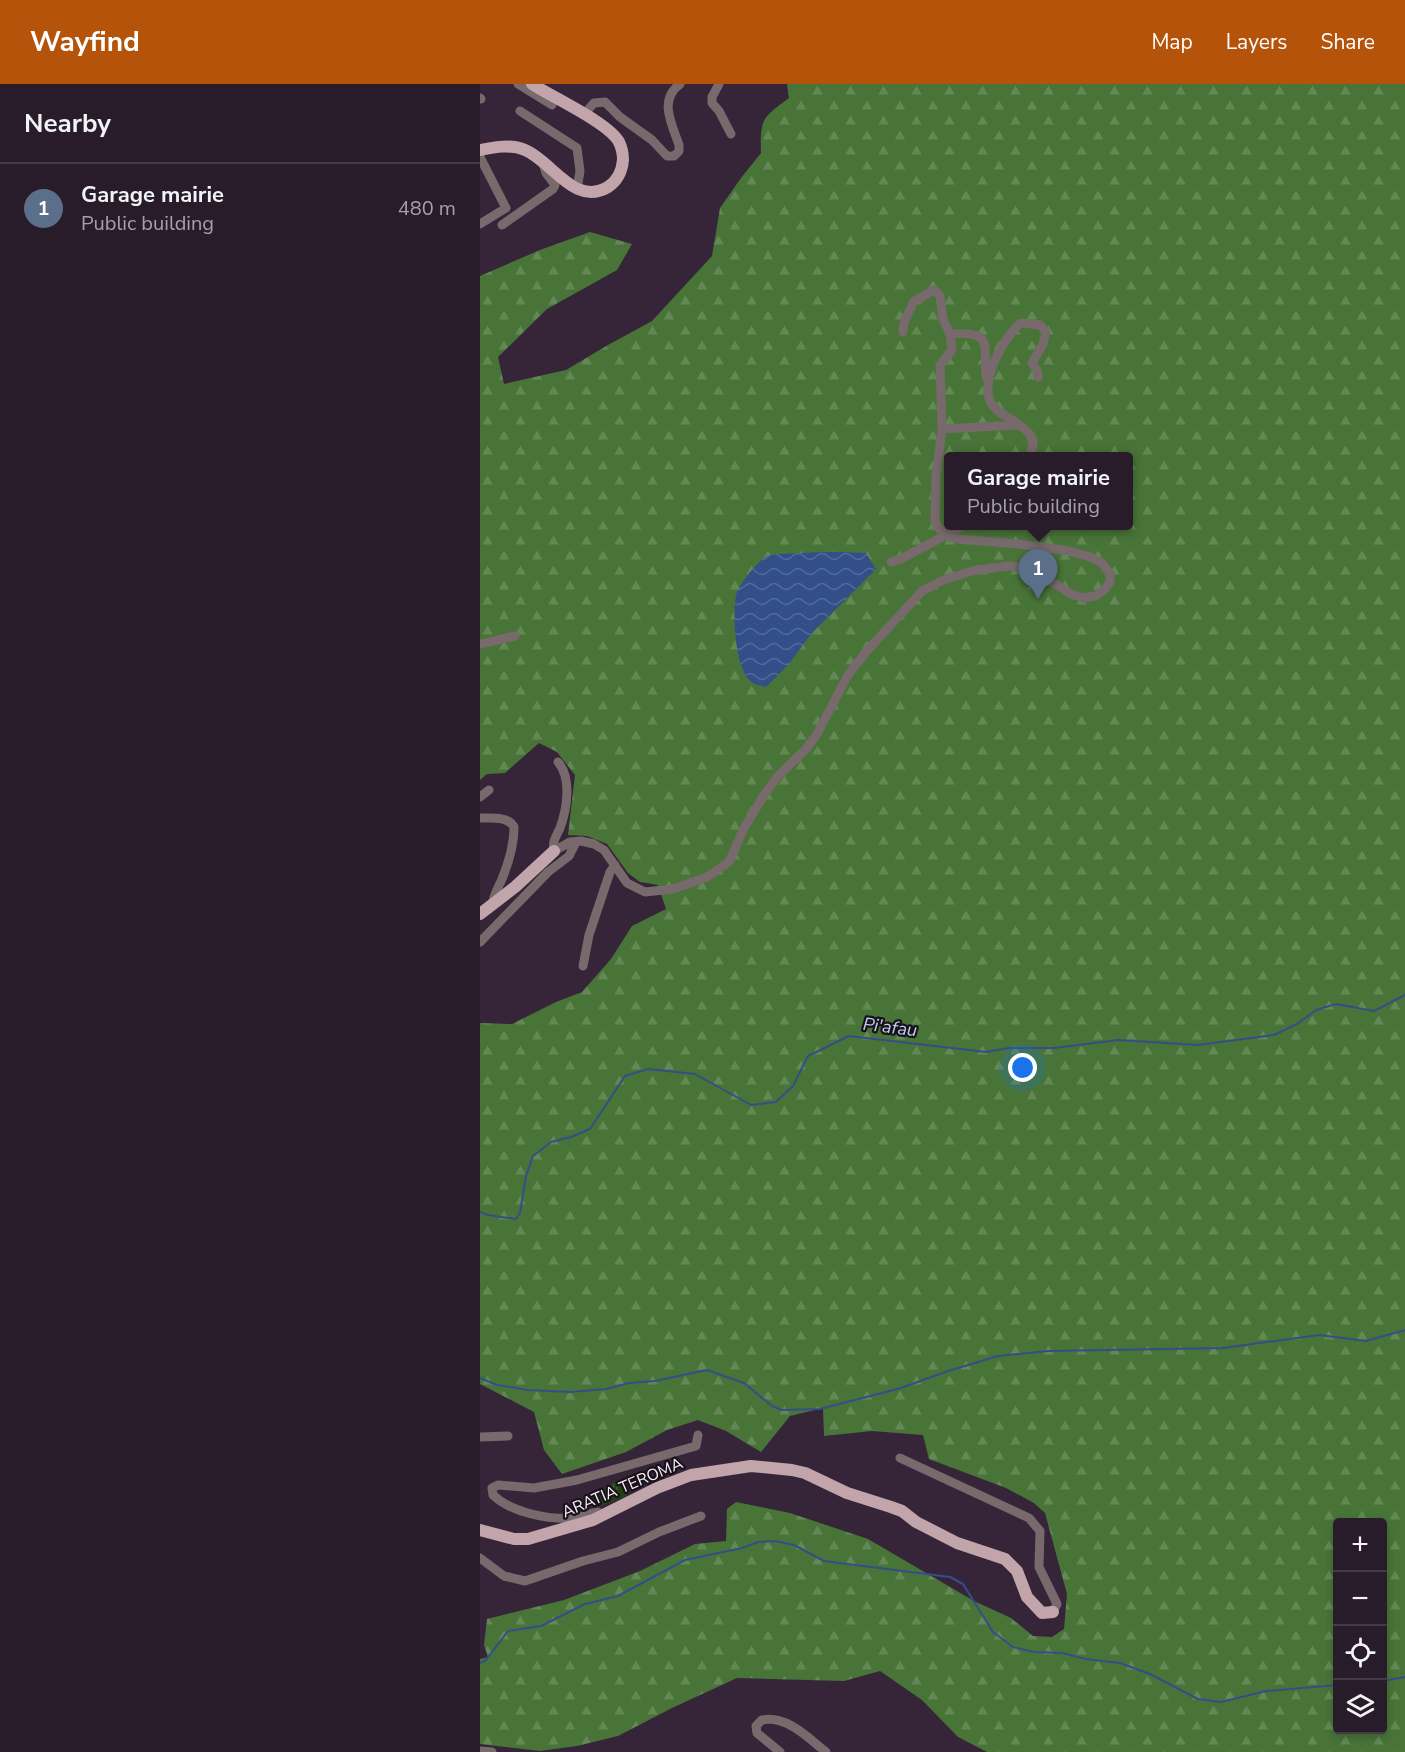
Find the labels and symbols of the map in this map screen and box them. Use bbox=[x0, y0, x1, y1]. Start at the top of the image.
pin: 1 bbox=[1018, 550, 1058, 599]
water label: Pi'afau bbox=[861, 1012, 919, 1042]
your location bbox=[1008, 1053, 1037, 1082]
street label: ARATIA TEROMA bbox=[559, 1452, 687, 1523]

